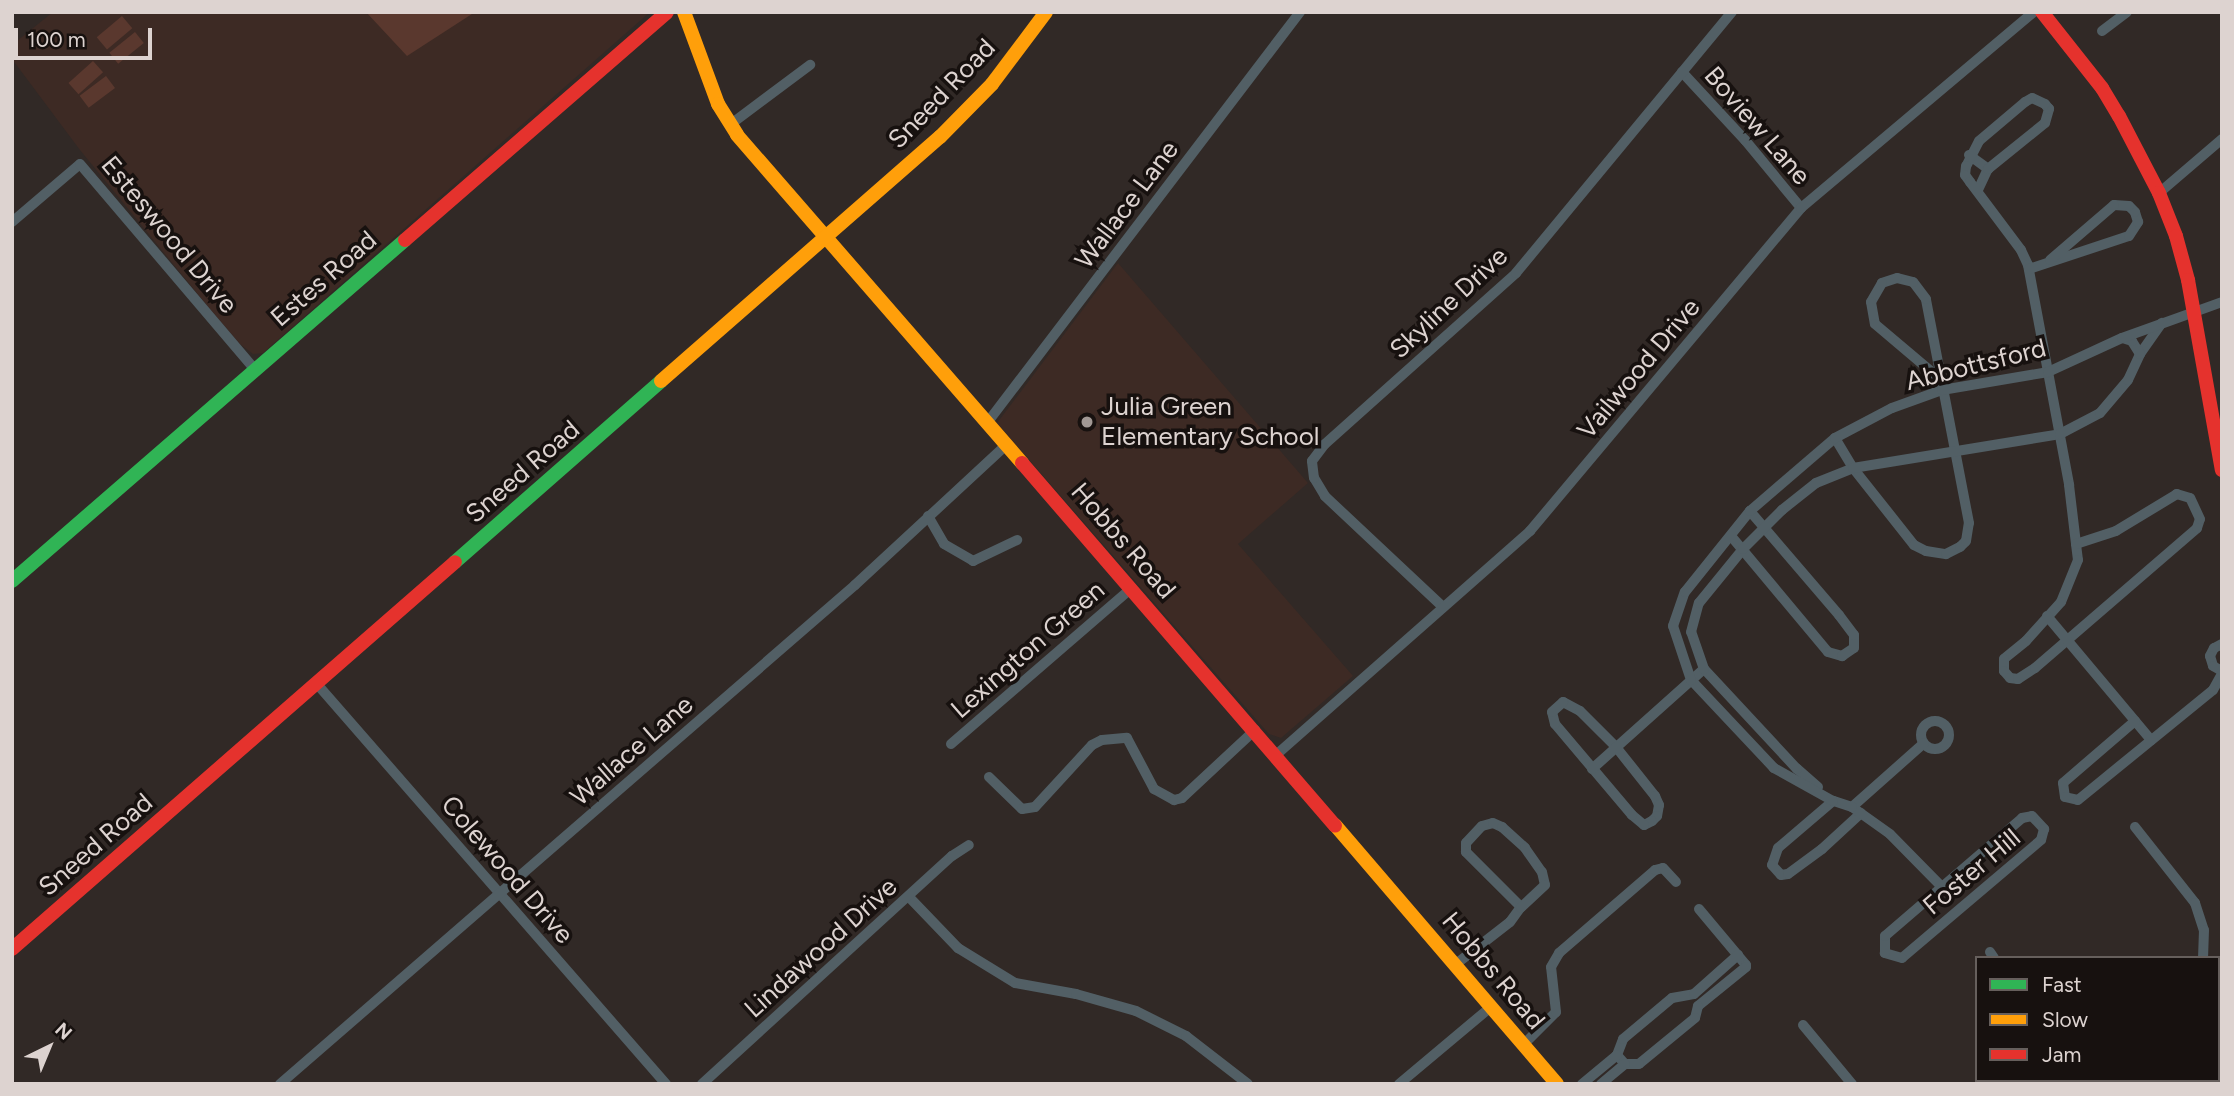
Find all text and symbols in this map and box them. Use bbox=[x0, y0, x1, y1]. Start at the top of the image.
scale bar bbox=[18, 14, 156, 58]
text: 100 m bbox=[27, 27, 86, 52]
street label: Sneed Road bbox=[882, 33, 1002, 155]
street label: Boview Lane bbox=[1697, 61, 1817, 191]
street label: Wallace Lane bbox=[1069, 135, 1185, 275]
street label: Esteswood Drive bbox=[94, 150, 244, 320]
street label: Estes Road bbox=[265, 225, 383, 333]
street label: Skyline Drive bbox=[1384, 241, 1514, 365]
street label: Vailwood Drive bbox=[1571, 292, 1707, 446]
street label: Abbottsford bbox=[1903, 333, 2049, 397]
place label: Julia Green Elementary School bbox=[1101, 391, 1319, 452]
street label: Sneed Road bbox=[460, 414, 586, 530]
marker: Julia Green Elementary School bbox=[1079, 414, 1095, 430]
street label: Hobbs Road bbox=[1064, 477, 1182, 605]
street label: Lexington Green bbox=[945, 575, 1111, 725]
street label: Wallace Lane bbox=[564, 689, 700, 813]
street label: Sneed Road bbox=[33, 787, 159, 903]
street label: Colewood Drive bbox=[434, 790, 580, 950]
street label: Foster Hill bbox=[1917, 822, 2027, 922]
street label: Lindawood Drive bbox=[738, 871, 904, 1025]
street label: Hobbs Road bbox=[1435, 906, 1551, 1036]
legend bbox=[1975, 956, 2220, 1082]
text: Fast bbox=[2042, 972, 2082, 997]
text: Slow bbox=[2042, 1007, 2088, 1032]
north arrow bbox=[14, 1012, 84, 1082]
text: N bbox=[50, 1018, 77, 1045]
text: Jam bbox=[2042, 1042, 2081, 1067]

